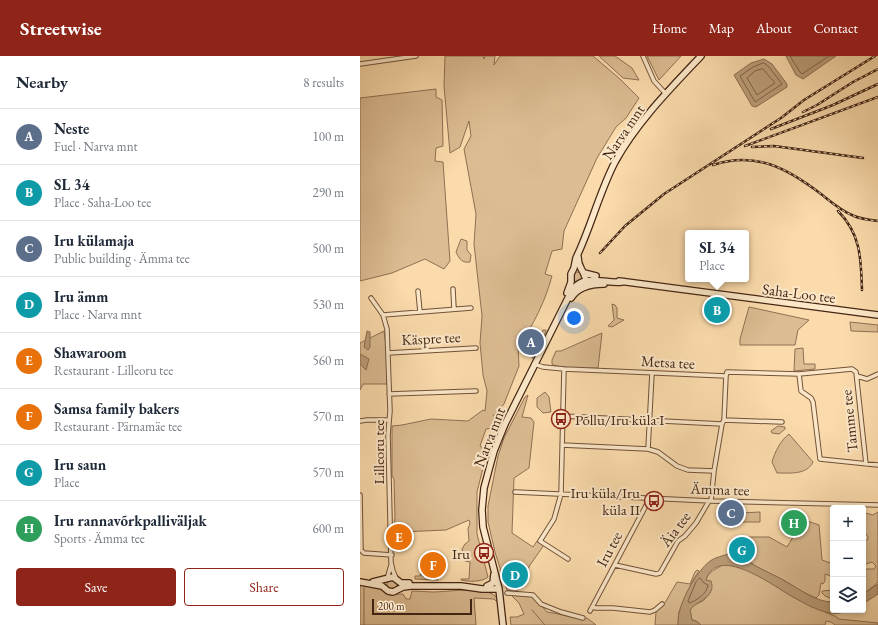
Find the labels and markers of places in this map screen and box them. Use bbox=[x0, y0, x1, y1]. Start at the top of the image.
pin: B bbox=[704, 295, 730, 325]
pin: A bbox=[518, 327, 544, 357]
bus stop icon: Põllu/Iru küla I bbox=[550, 408, 572, 430]
place label: Põllu/Iru küla I bbox=[575, 410, 664, 429]
place label: Iru küla/Iru küla II bbox=[570, 483, 640, 519]
bus stop icon: Iru küla/Iru küla II bbox=[643, 490, 665, 512]
pin: C bbox=[718, 498, 744, 528]
pin: H bbox=[781, 508, 807, 538]
pin: E bbox=[386, 522, 412, 552]
pin: G bbox=[729, 535, 755, 565]
bus stop icon: Iru bbox=[473, 542, 495, 564]
place label: Iru bbox=[452, 544, 470, 563]
pin: F bbox=[420, 550, 446, 580]
pin: D bbox=[502, 560, 528, 590]

